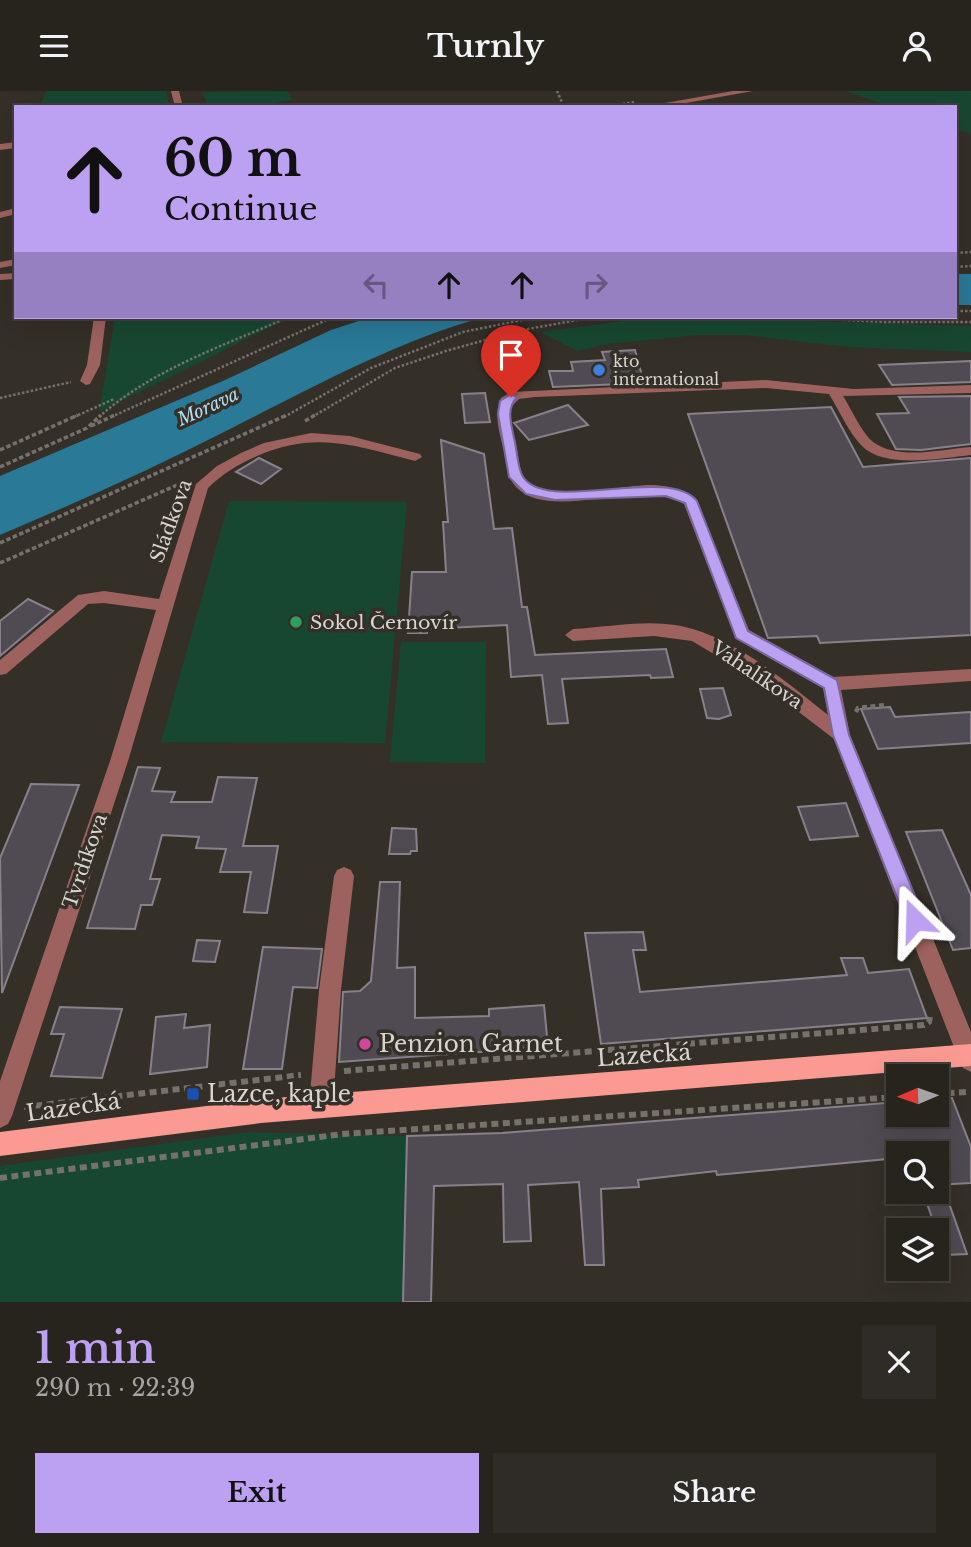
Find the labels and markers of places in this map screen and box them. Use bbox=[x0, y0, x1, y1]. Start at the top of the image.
pin bbox=[481, 325, 541, 397]
place label: kto international bbox=[613, 351, 719, 389]
marker: kto international bbox=[591, 362, 607, 378]
place label: Sokol Černovír bbox=[310, 611, 457, 634]
marker: Sokol Černovír bbox=[288, 614, 304, 630]
place label: Penzion Garnet bbox=[379, 1030, 563, 1058]
marker: Penzion Garnet bbox=[357, 1036, 373, 1052]
place label: Lazce, kaple bbox=[207, 1080, 351, 1108]
marker: Lazce, kaple bbox=[185, 1086, 201, 1102]

